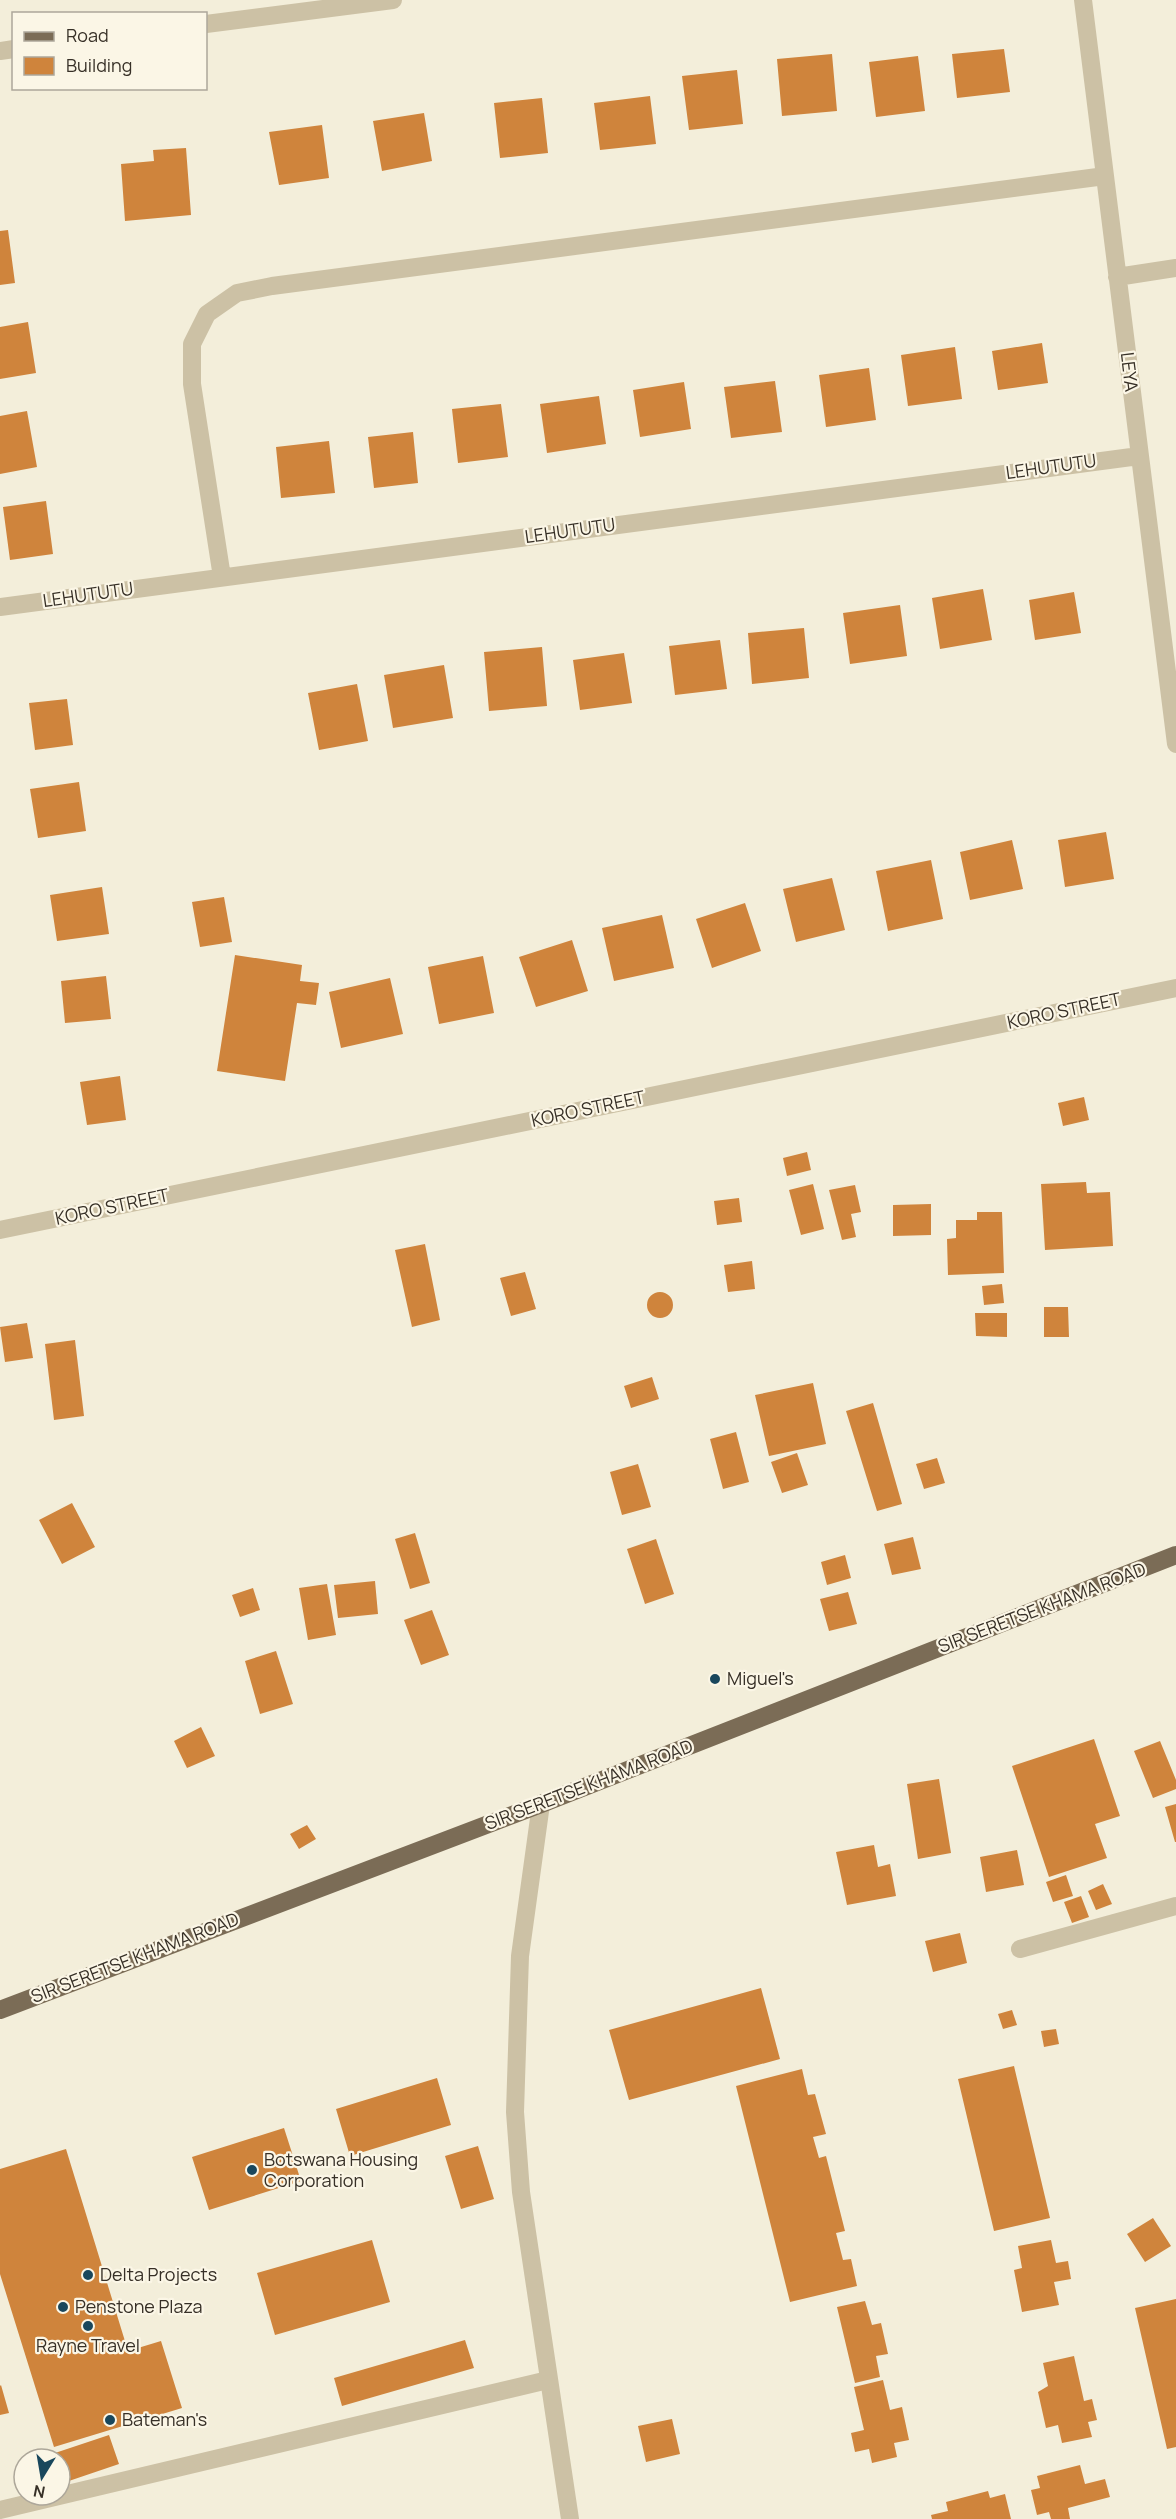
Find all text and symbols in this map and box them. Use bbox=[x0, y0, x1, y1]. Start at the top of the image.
legend bbox=[12, 12, 207, 90]
text: Road bbox=[66, 23, 109, 47]
text: Building bbox=[66, 53, 132, 77]
street label: LEYA bbox=[1116, 351, 1144, 394]
street label: LEHUTUTU bbox=[1004, 448, 1098, 484]
street label: LEHUTUTU bbox=[523, 512, 617, 548]
street label: LEHUTUTU bbox=[41, 576, 135, 612]
street label: KORO STREET bbox=[1005, 986, 1123, 1034]
street label: KORO STREET bbox=[529, 1084, 647, 1132]
street label: KORO STREET bbox=[53, 1182, 171, 1230]
street label: SIR SERETSE KHAMA ROAD bbox=[934, 1556, 1149, 1658]
place label: Miguel's bbox=[727, 1666, 794, 1690]
marker: Miguel's bbox=[708, 1672, 722, 1686]
street label: SIR SERETSE KHAMA ROAD bbox=[481, 1733, 696, 1835]
street label: SIR SERETSE KHAMA ROAD bbox=[27, 1906, 242, 2008]
place label: Botswana Housing Corporation bbox=[264, 2147, 418, 2192]
marker: Botswana Housing Corporation bbox=[245, 2163, 259, 2177]
place label: Delta Projects bbox=[100, 2262, 217, 2286]
marker: Delta Projects bbox=[81, 2268, 95, 2282]
place label: Penstone Plaza bbox=[75, 2294, 203, 2318]
marker: Penstone Plaza bbox=[56, 2300, 70, 2314]
marker: Rayne Travel bbox=[81, 2319, 95, 2333]
place label: Rayne Travel bbox=[36, 2333, 140, 2357]
place label: Bateman's bbox=[122, 2407, 207, 2431]
marker: Bateman's bbox=[103, 2413, 117, 2427]
north arrow bbox=[12, 2447, 72, 2507]
text: N bbox=[31, 2480, 47, 2504]

